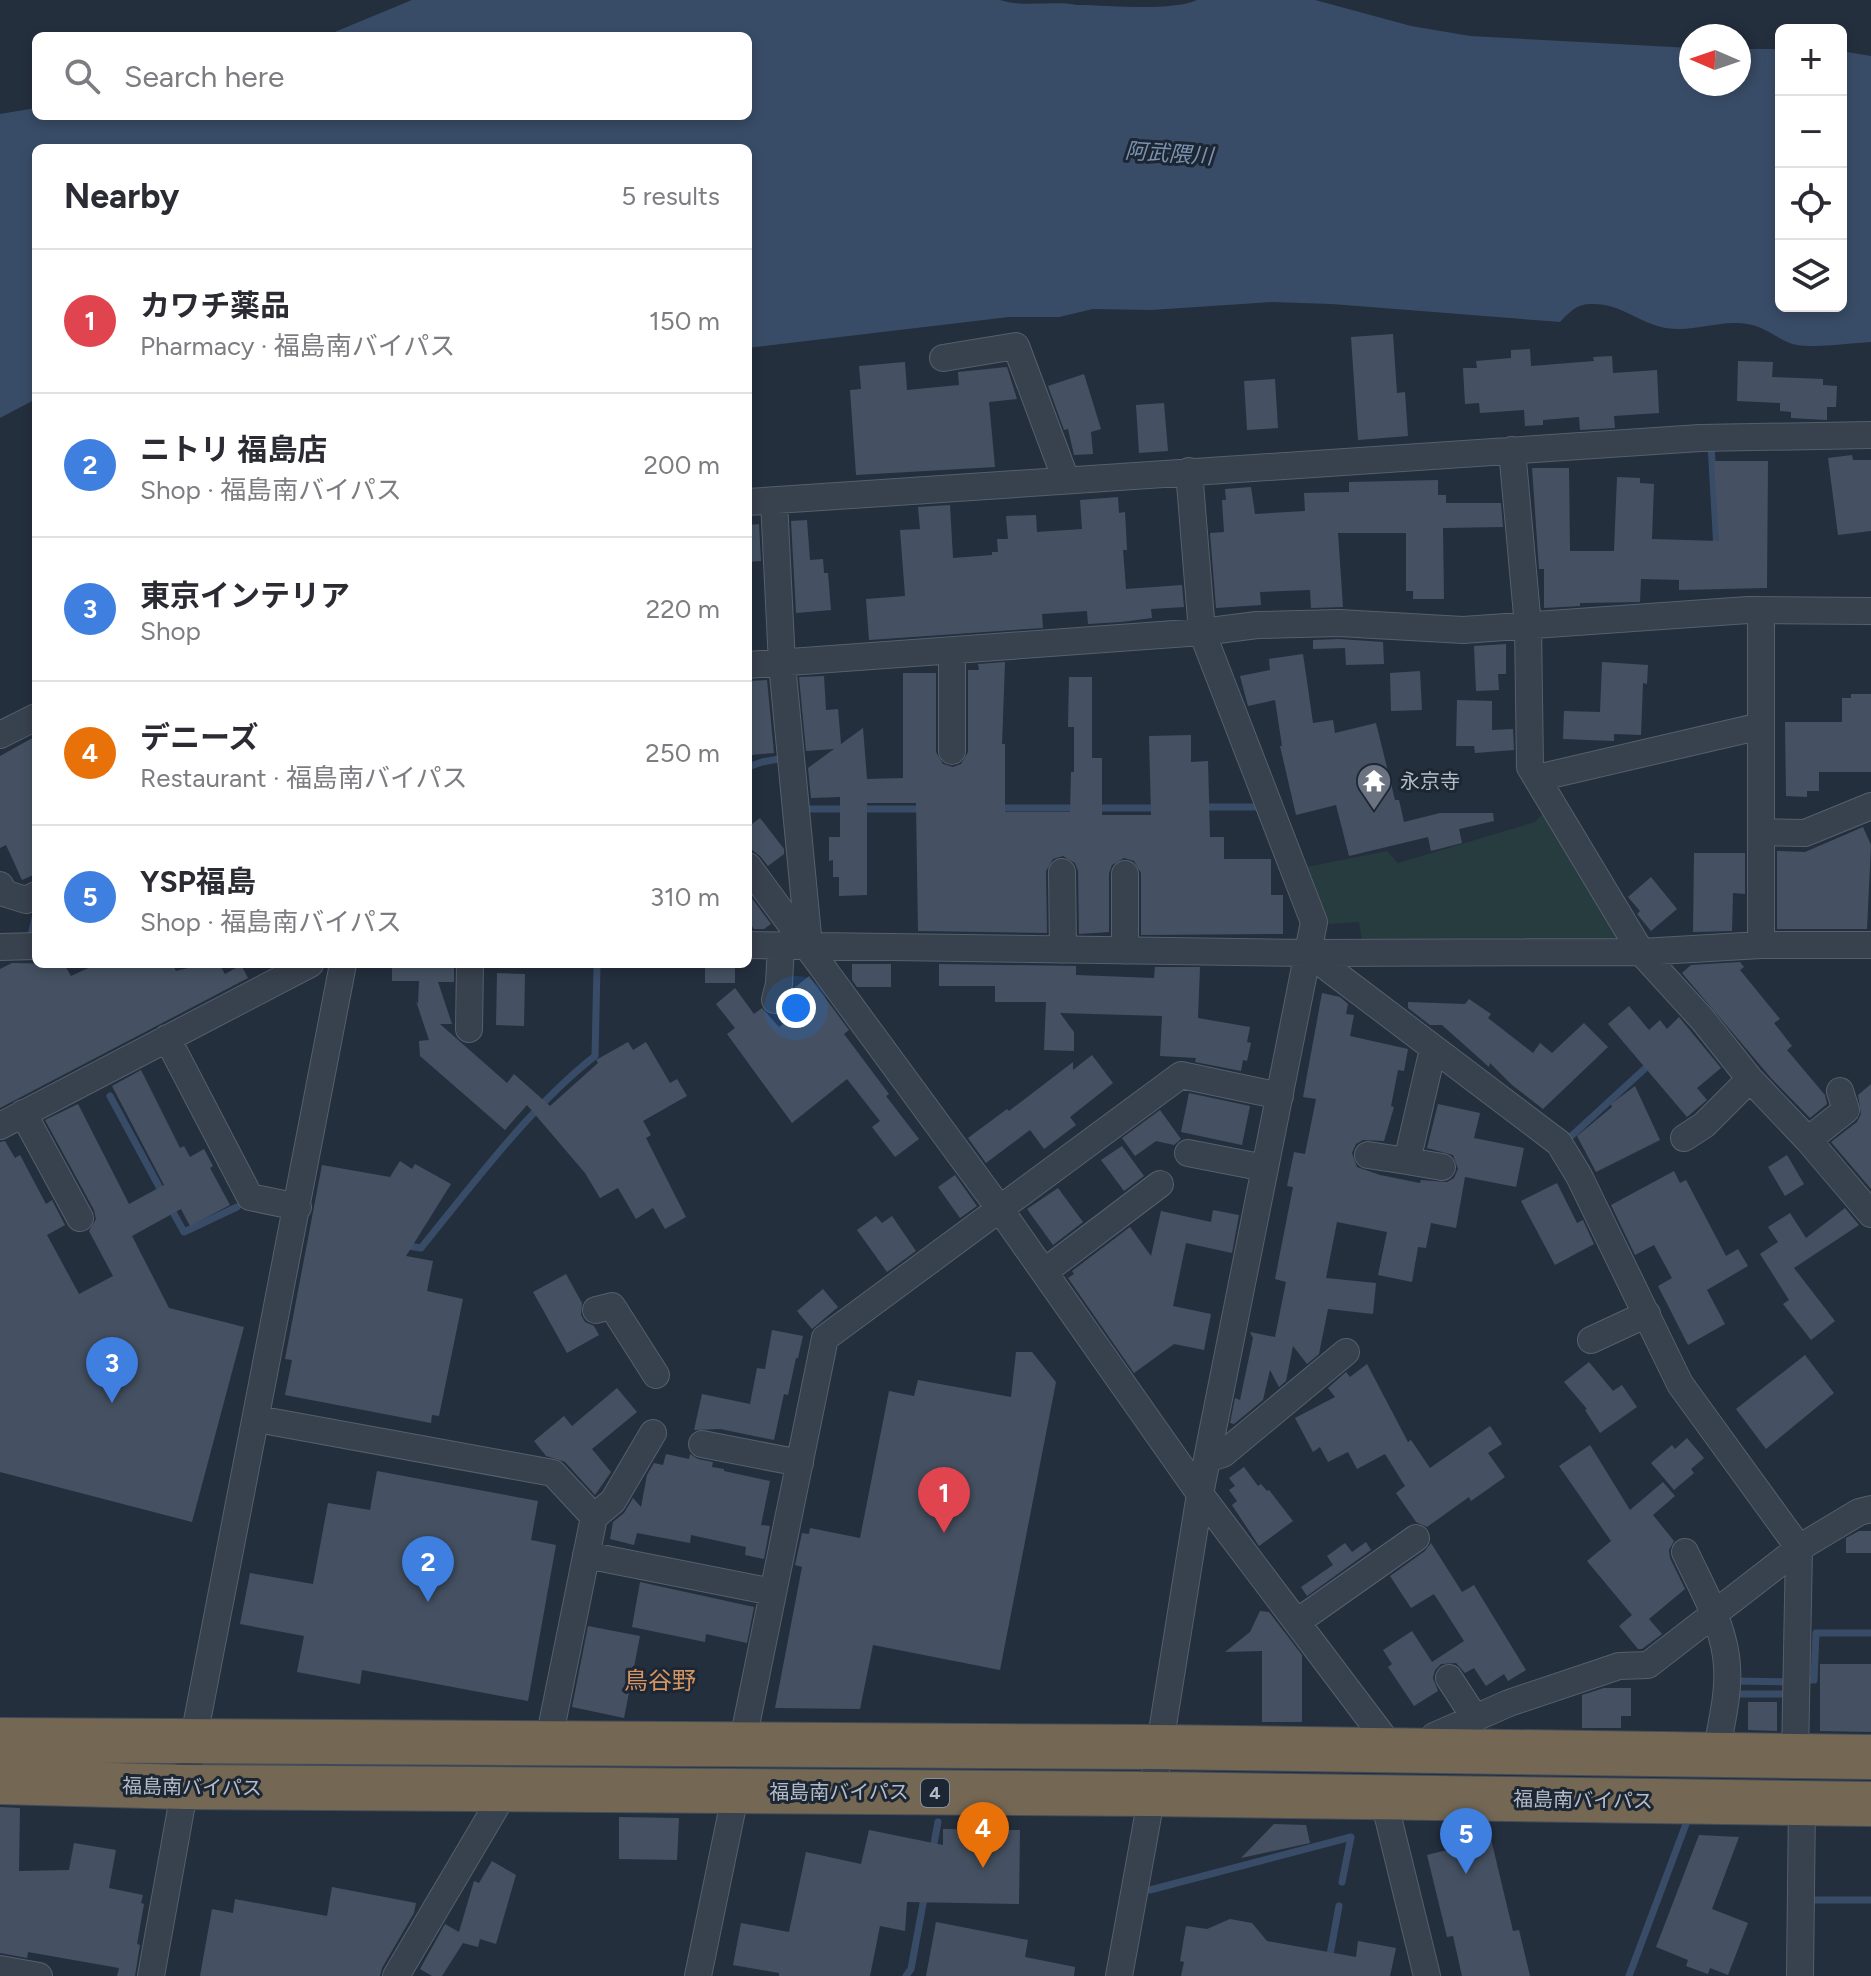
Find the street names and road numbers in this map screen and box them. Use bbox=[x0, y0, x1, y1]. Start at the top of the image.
street label: 福島南バイパス bbox=[122, 1774, 262, 1800]
road number: 4 bbox=[921, 1779, 949, 1807]
street label: 福島南バイパス bbox=[769, 1780, 909, 1804]
street label: 福島南バイパス bbox=[1513, 1787, 1653, 1813]

